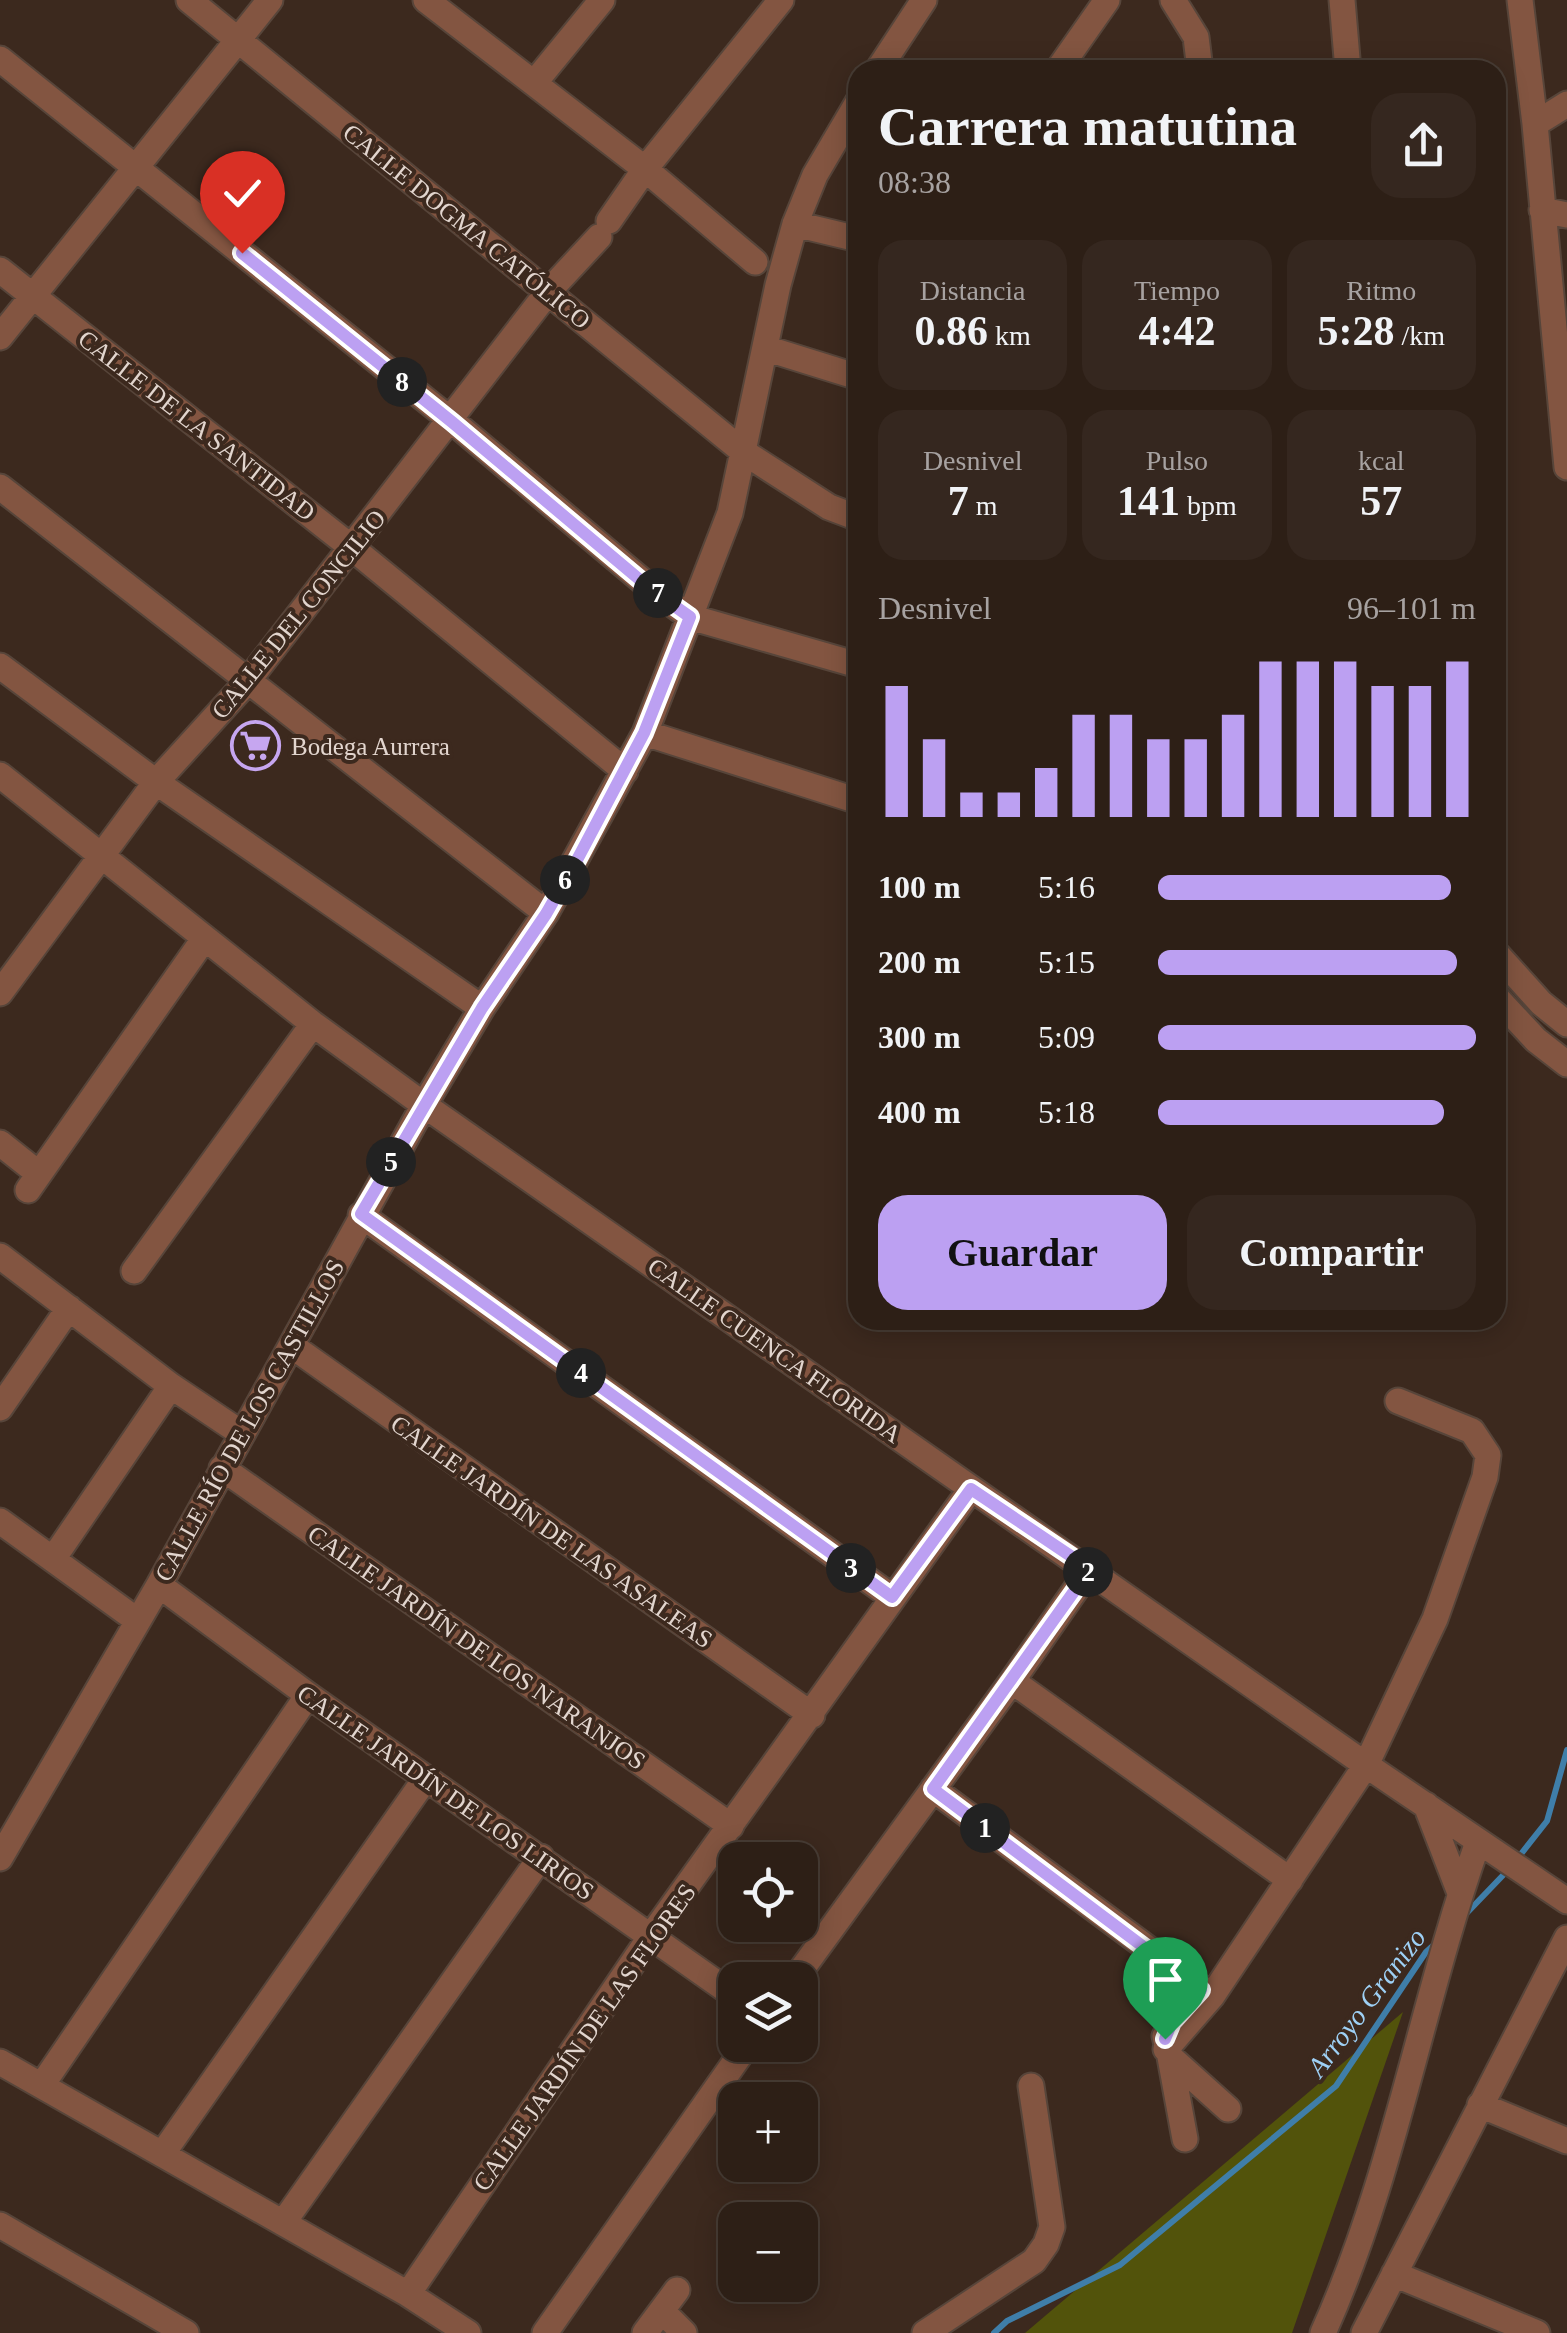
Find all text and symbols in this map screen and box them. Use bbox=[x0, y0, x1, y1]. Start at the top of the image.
button: share bbox=[1371, 93, 1476, 198]
text: Carrera matutina bbox=[878, 96, 1297, 157]
street label: CALLE DOGMA CATÓLICO bbox=[338, 118, 596, 334]
pin bbox=[200, 151, 285, 254]
text: 08:38 bbox=[878, 164, 951, 200]
icon: check bbox=[215, 166, 270, 221]
text: Distancia bbox=[920, 275, 1026, 306]
text: Tiempo bbox=[1134, 275, 1220, 306]
text: Ritmo bbox=[1346, 275, 1416, 306]
text: 0.86 bbox=[915, 308, 988, 354]
text: 4:42 bbox=[1138, 308, 1215, 354]
text: 5:28 bbox=[1318, 308, 1395, 354]
text: km bbox=[988, 320, 1031, 351]
text: /km bbox=[1395, 320, 1445, 351]
street label: CALLE DE LA SANTIDAD bbox=[73, 325, 320, 526]
pin: 8 bbox=[377, 357, 427, 407]
text: 8 bbox=[395, 366, 409, 397]
text: Desnivel bbox=[923, 445, 1022, 476]
text: Pulso bbox=[1146, 445, 1208, 476]
text: kcal bbox=[1358, 445, 1405, 476]
text: 7 bbox=[948, 478, 969, 524]
text: 141 bbox=[1117, 478, 1180, 524]
text: 57 bbox=[1360, 478, 1402, 524]
text: m bbox=[969, 490, 998, 521]
text: bpm bbox=[1180, 490, 1237, 521]
street label: CALLE DEL CONCILIO bbox=[206, 505, 391, 724]
pin: 7 bbox=[633, 568, 683, 618]
text: 7 bbox=[651, 577, 665, 608]
text: Desnivel bbox=[878, 590, 992, 626]
text: 96–101 m bbox=[1347, 590, 1476, 626]
supermarket icon: Bodega Aurrera bbox=[230, 720, 282, 772]
place label: Bodega Aurrera bbox=[291, 733, 450, 760]
pin: 6 bbox=[540, 855, 590, 905]
text: 6 bbox=[558, 864, 572, 895]
text: 100 m bbox=[878, 869, 961, 905]
text: 5:16 bbox=[1038, 869, 1095, 905]
text: 200 m bbox=[878, 944, 961, 980]
text: 5:15 bbox=[1038, 944, 1095, 980]
text: 300 m bbox=[878, 1019, 961, 1055]
text: 5:09 bbox=[1038, 1019, 1095, 1055]
text: 400 m bbox=[878, 1094, 961, 1130]
text: 5:18 bbox=[1038, 1094, 1095, 1130]
pin: 5 bbox=[366, 1137, 416, 1187]
text: 5 bbox=[384, 1146, 398, 1177]
button: Guardar bbox=[878, 1195, 1167, 1310]
button: Compartir bbox=[1187, 1195, 1476, 1310]
street label: CALLE CUENCA FLORIDA bbox=[643, 1253, 906, 1448]
street label: CALLE RÍO DE LOS CASTILLOS bbox=[149, 1255, 349, 1586]
pin: 4 bbox=[556, 1348, 606, 1398]
text: 4 bbox=[574, 1357, 588, 1388]
street label: CALLE JARDÍN DE LAS ASALEAS bbox=[386, 1410, 718, 1653]
street label: CALLE JARDÍN DE LOS NARANJOS bbox=[303, 1520, 651, 1775]
pin: 3 bbox=[826, 1543, 876, 1593]
pin: 2 bbox=[1063, 1547, 1113, 1597]
text: 3 bbox=[844, 1552, 858, 1583]
text: 2 bbox=[1081, 1556, 1095, 1587]
street label: CALLE JARDÍN DE LOS LIRIOS bbox=[292, 1679, 599, 1905]
pin: 1 bbox=[960, 1803, 1010, 1853]
text: 1 bbox=[978, 1812, 992, 1843]
map controls bbox=[718, 1842, 818, 2302]
button: locate bbox=[718, 1842, 818, 1942]
street label: CALLE JARDÍN DE LAS FLORES bbox=[468, 1879, 701, 2196]
water label: Arroyo Granizo bbox=[1300, 1922, 1432, 2084]
pin bbox=[1123, 1937, 1208, 2040]
icon: arrive bbox=[1138, 1952, 1193, 2007]
button: layers bbox=[718, 1962, 818, 2062]
button: + bbox=[718, 2082, 818, 2182]
button: − bbox=[718, 2202, 818, 2302]

